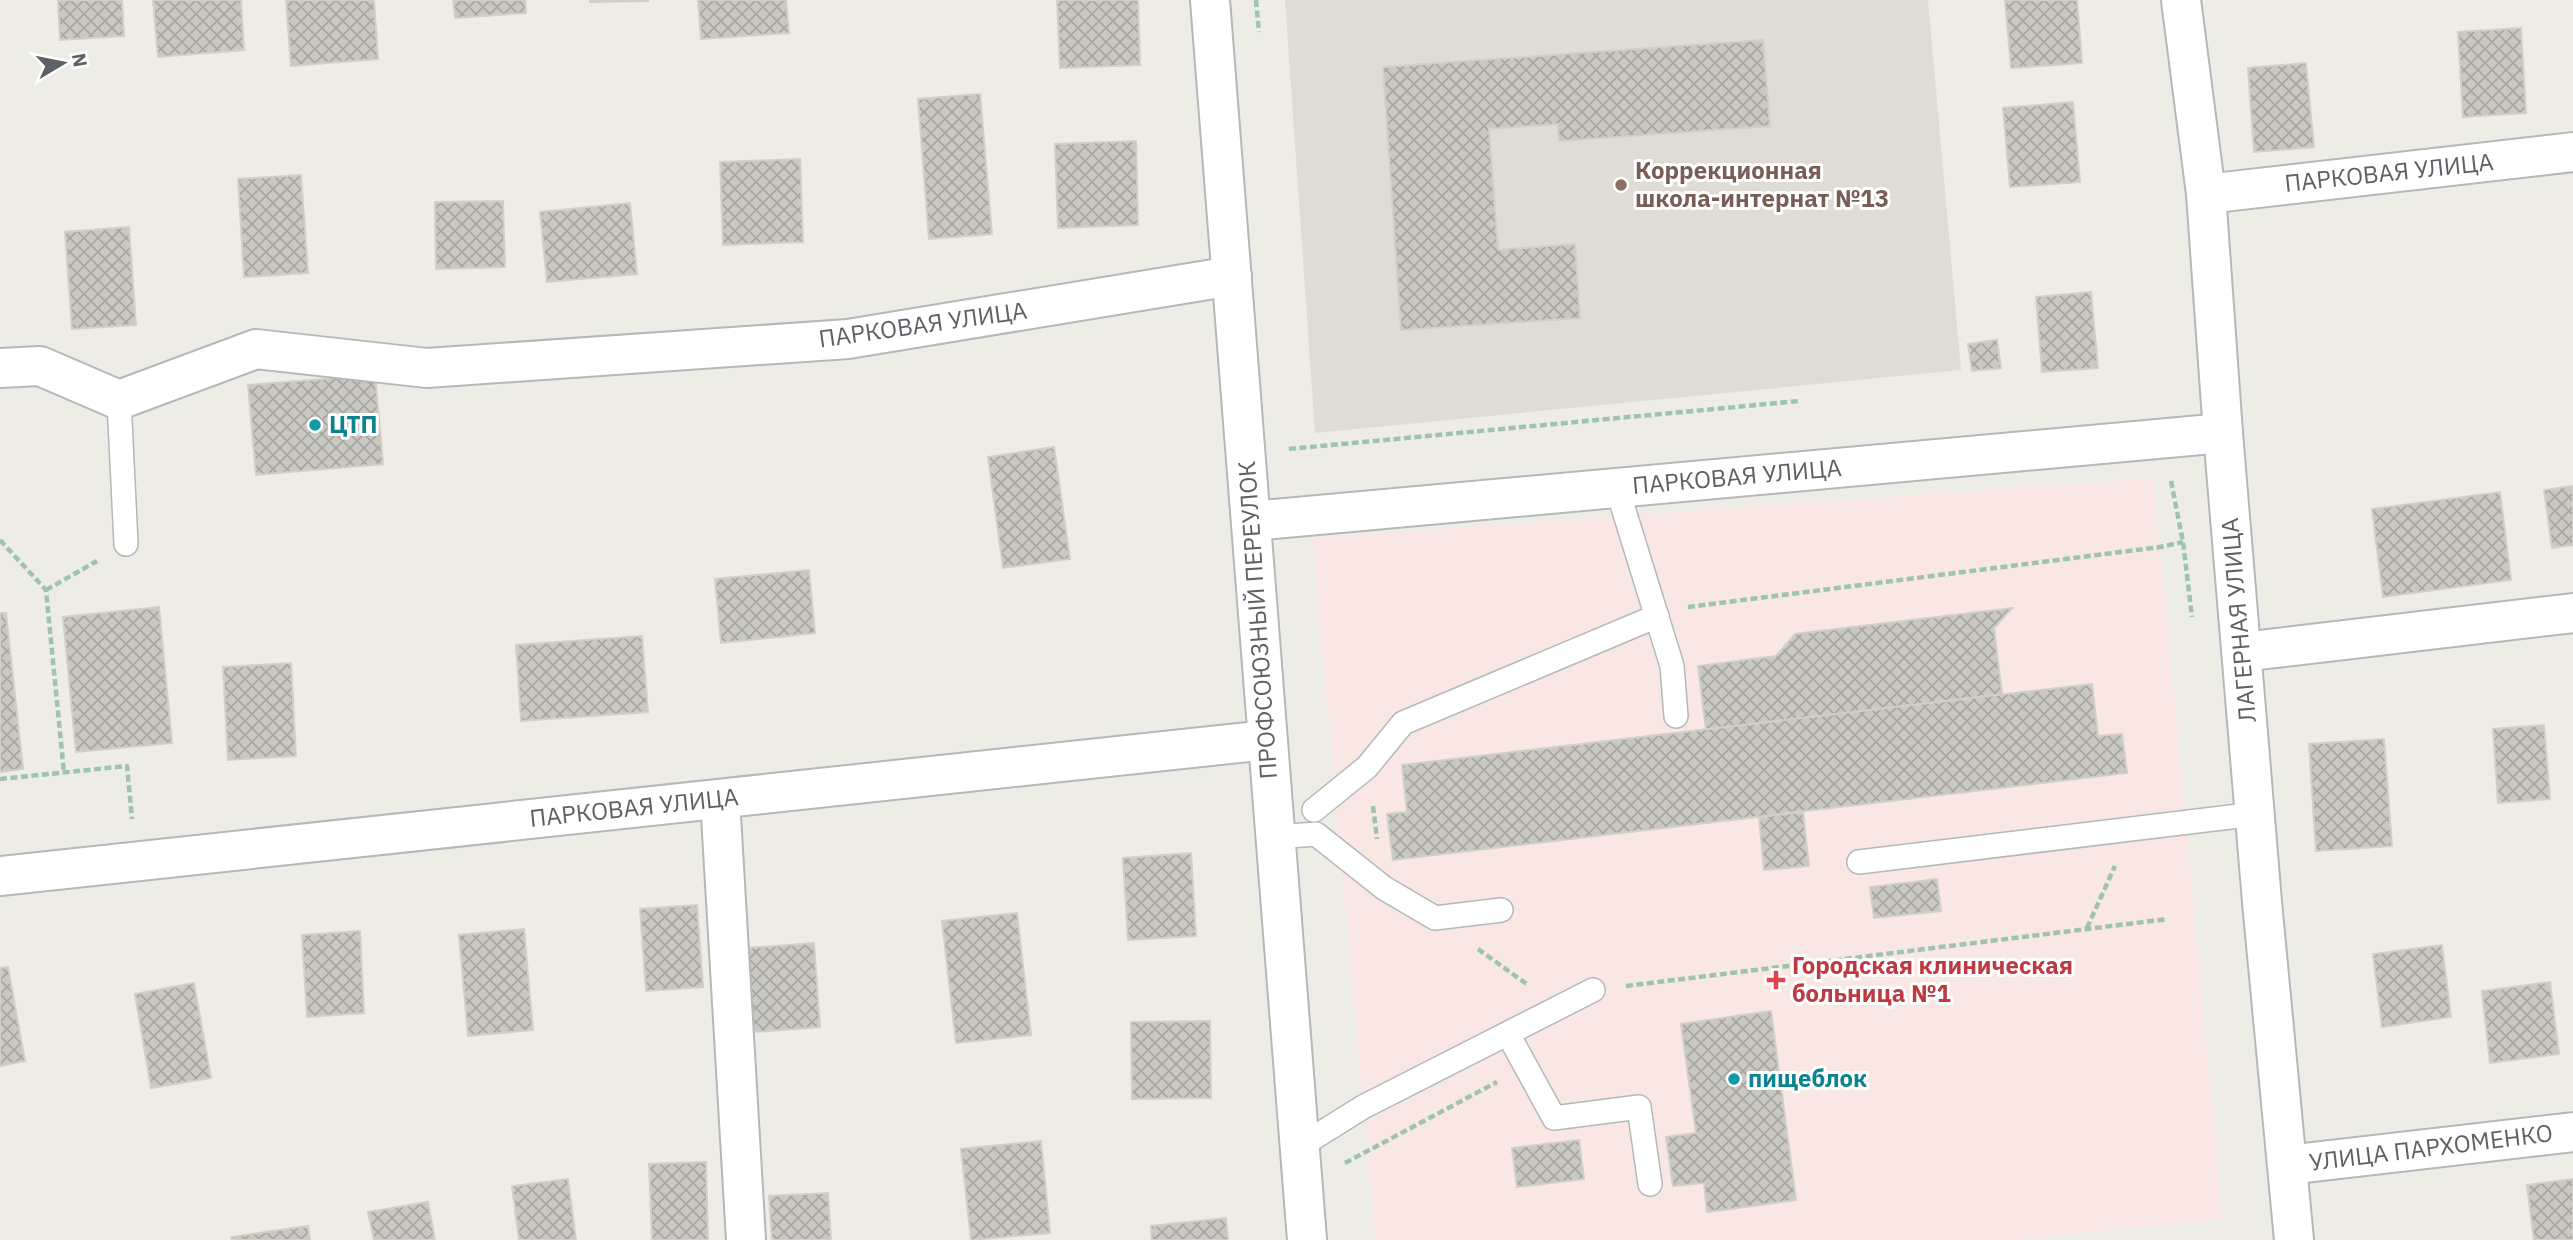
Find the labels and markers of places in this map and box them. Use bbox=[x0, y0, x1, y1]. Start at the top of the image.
place label: Коррекционная школа-интернат №13 bbox=[1635, 154, 1889, 214]
marker: Коррекционная школа-интернат №13 bbox=[1613, 177, 1629, 193]
place label: ЦТП bbox=[329, 408, 377, 440]
marker: ЦТП bbox=[307, 417, 323, 433]
place label: Городская клиническая больница №1 bbox=[1792, 949, 2073, 1009]
marker: Городская клиническая больница №1 bbox=[1766, 970, 1786, 990]
place label: пищеблок bbox=[1748, 1062, 1867, 1094]
marker: пищеблок bbox=[1726, 1071, 1742, 1087]

